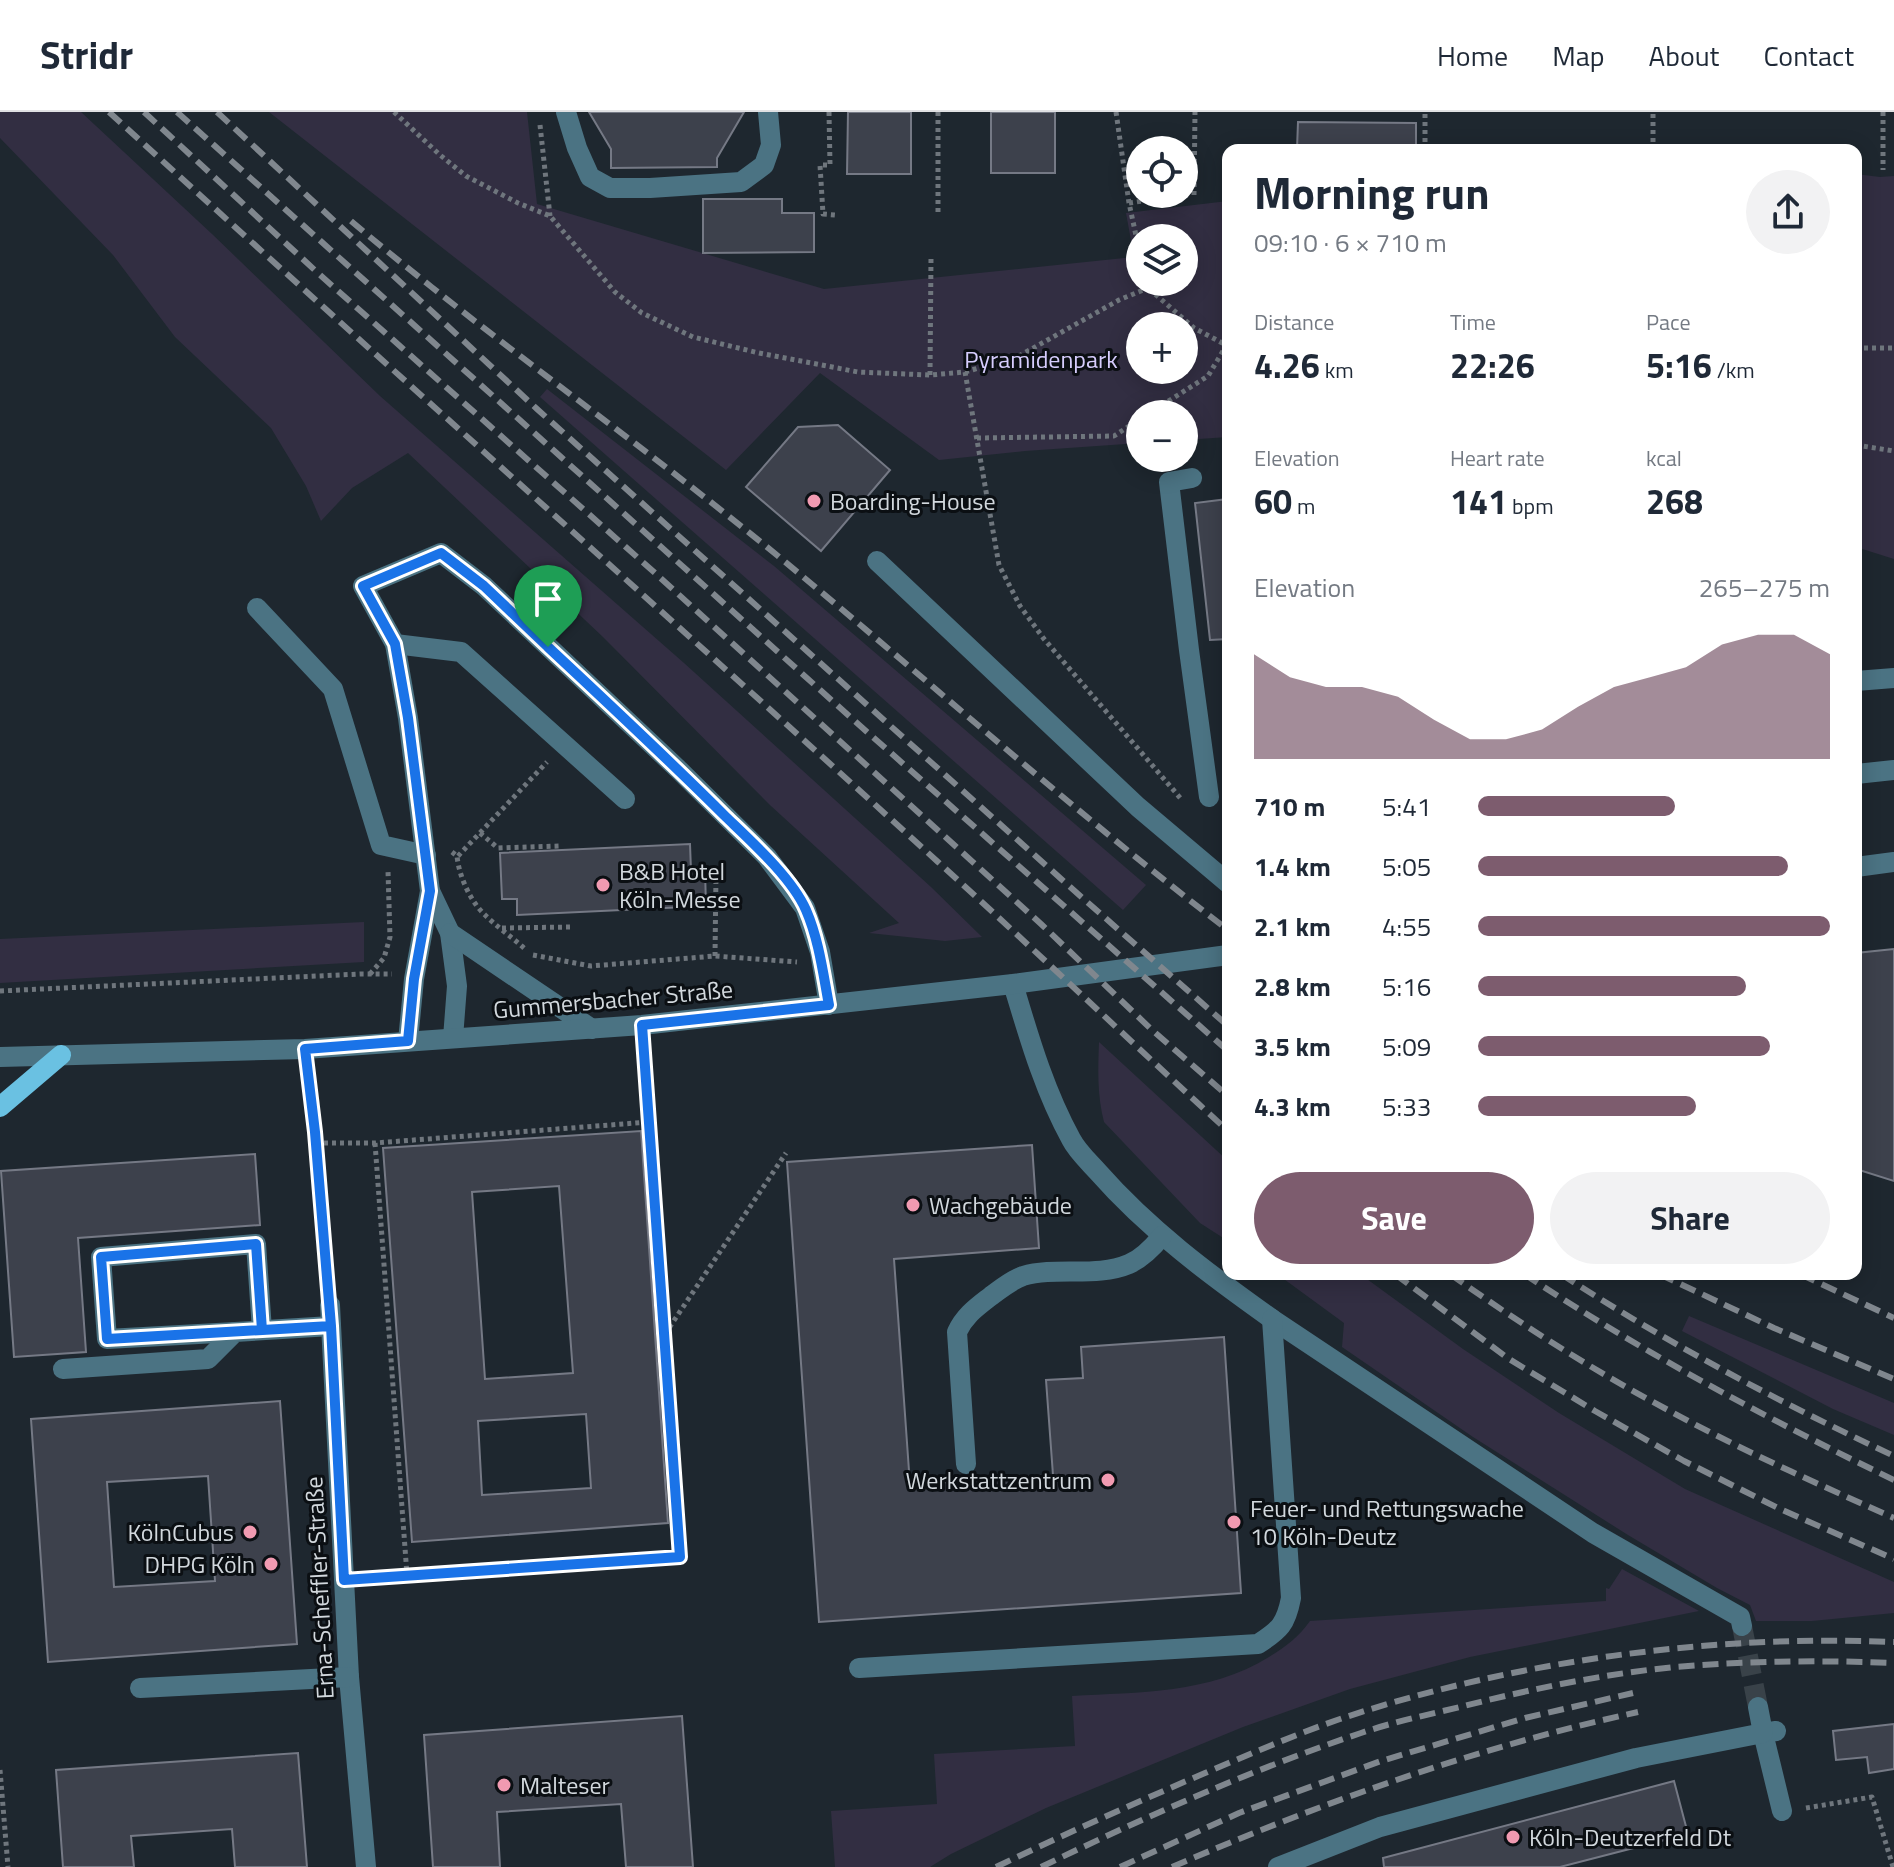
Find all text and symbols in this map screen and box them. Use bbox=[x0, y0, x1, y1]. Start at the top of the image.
text: Stridr bbox=[40, 26, 133, 84]
text: Home bbox=[1437, 34, 1508, 77]
text: Map bbox=[1552, 34, 1605, 77]
text: About bbox=[1649, 34, 1719, 77]
text: Contact bbox=[1763, 34, 1854, 77]
map controls bbox=[1126, 136, 1198, 472]
button: locate bbox=[1126, 136, 1198, 208]
text: Morning run bbox=[1254, 159, 1490, 226]
button: share bbox=[1746, 170, 1830, 254]
text: 09:10 · 6 × 710 m bbox=[1254, 223, 1447, 262]
button: layers bbox=[1126, 224, 1198, 296]
text: Distance bbox=[1254, 305, 1334, 339]
text: Time bbox=[1450, 305, 1496, 339]
text: Pace bbox=[1646, 305, 1691, 339]
button: + bbox=[1126, 312, 1198, 384]
text: 4.26 bbox=[1254, 339, 1320, 391]
text: 22:26 bbox=[1450, 339, 1535, 391]
text: 5:16 bbox=[1646, 339, 1712, 391]
park label: Pyramidenpark bbox=[964, 341, 1118, 377]
text: km bbox=[1320, 353, 1354, 387]
text: /km bbox=[1712, 353, 1755, 387]
button: − bbox=[1126, 400, 1198, 472]
text: Elevation bbox=[1254, 441, 1340, 475]
text: Heart rate bbox=[1450, 441, 1545, 475]
text: kcal bbox=[1646, 441, 1682, 475]
text: 60 bbox=[1254, 475, 1292, 527]
text: 141 bbox=[1450, 475, 1507, 527]
text: 268 bbox=[1646, 475, 1703, 527]
place label: Boarding-House bbox=[830, 483, 996, 519]
text: m bbox=[1292, 489, 1315, 523]
text: bpm bbox=[1507, 489, 1554, 523]
marker: Boarding-House bbox=[805, 492, 823, 510]
pin bbox=[514, 565, 582, 647]
text: Elevation bbox=[1254, 568, 1355, 607]
text: 265–275 m bbox=[1699, 568, 1830, 607]
icon: arrive bbox=[526, 577, 570, 621]
text: 710 m bbox=[1254, 787, 1325, 826]
text: 5:41 bbox=[1382, 787, 1431, 826]
text: 1.4 km bbox=[1254, 847, 1331, 886]
text: 5:05 bbox=[1382, 847, 1431, 886]
place label: B&B Hotel Köln-Messe bbox=[619, 853, 741, 917]
marker: B&B Hotel Köln-Messe bbox=[594, 876, 612, 894]
text: 2.1 km bbox=[1254, 907, 1331, 946]
text: 4:55 bbox=[1382, 907, 1431, 946]
text: 2.8 km bbox=[1254, 967, 1331, 1006]
text: 5:16 bbox=[1382, 967, 1431, 1006]
street label: Gummersbacher Straße bbox=[492, 971, 734, 1027]
text: 3.5 km bbox=[1254, 1027, 1331, 1066]
text: 5:09 bbox=[1382, 1027, 1431, 1066]
text: 4.3 km bbox=[1254, 1087, 1331, 1126]
text: 5:33 bbox=[1382, 1087, 1431, 1126]
button: Save bbox=[1254, 1172, 1534, 1264]
button: Share bbox=[1550, 1172, 1830, 1264]
place label: Wachgebäude bbox=[929, 1187, 1072, 1223]
marker: Wachgebäude bbox=[904, 1196, 922, 1214]
place label: Werkstattzentrum bbox=[906, 1462, 1092, 1498]
marker: Werkstattzentrum bbox=[1099, 1471, 1117, 1489]
street label: Erna-Scheffler-Straße bbox=[295, 1476, 343, 1700]
place label: Feuer- und Rettungswache 10 Köln-Deutz bbox=[1250, 1490, 1524, 1554]
marker: Feuer- und Rettungswache 10 Köln-Deutz bbox=[1225, 1513, 1243, 1531]
place label: KölnCubus bbox=[128, 1514, 234, 1550]
marker: KölnCubus bbox=[241, 1523, 259, 1541]
place label: DHPG Köln bbox=[145, 1546, 255, 1582]
marker: DHPG Köln bbox=[262, 1555, 280, 1573]
place label: Malteser bbox=[520, 1767, 610, 1803]
marker: Malteser bbox=[495, 1776, 513, 1794]
place label: Köln-Deutzerfeld Dt bbox=[1529, 1819, 1732, 1855]
marker: Köln-Deutzerfeld Dt bbox=[1504, 1828, 1522, 1846]

